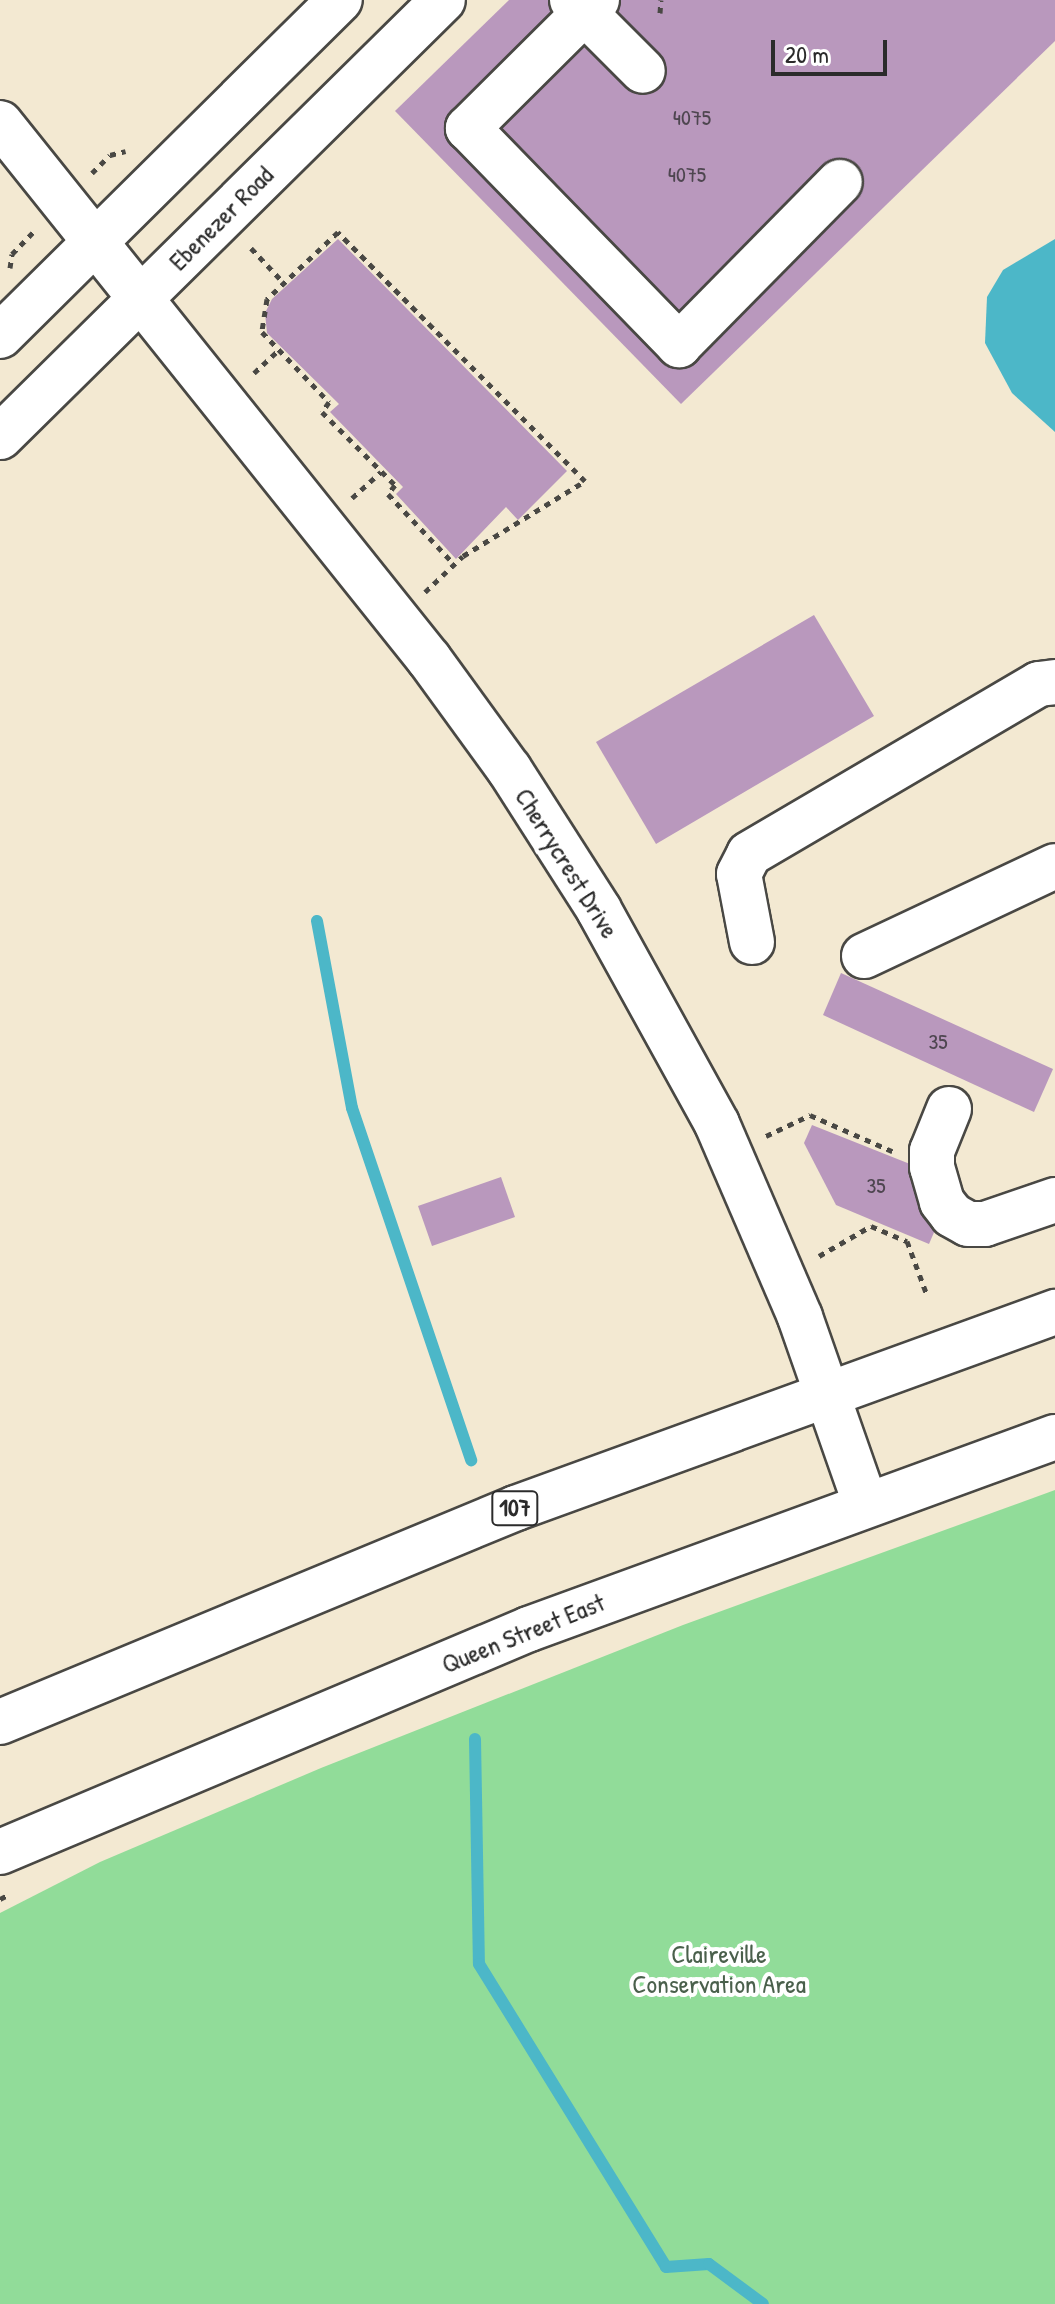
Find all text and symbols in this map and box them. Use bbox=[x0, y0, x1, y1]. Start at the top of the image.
scale bar bbox=[775, 24, 891, 74]
text: 20 m bbox=[785, 38, 829, 70]
house number: 4075 bbox=[673, 105, 711, 131]
street label: Ebenezer Road bbox=[162, 159, 280, 277]
house number: 4075 bbox=[668, 162, 706, 188]
street label: Cherrycrest Drive bbox=[509, 782, 625, 944]
house number: 35 bbox=[928, 1029, 948, 1055]
house number: 35 bbox=[866, 1173, 886, 1199]
road number: 107 bbox=[491, 1488, 539, 1528]
street label: Queen Street East bbox=[437, 1586, 609, 1680]
park label: Claireville Conservation Area bbox=[632, 1938, 806, 2000]

